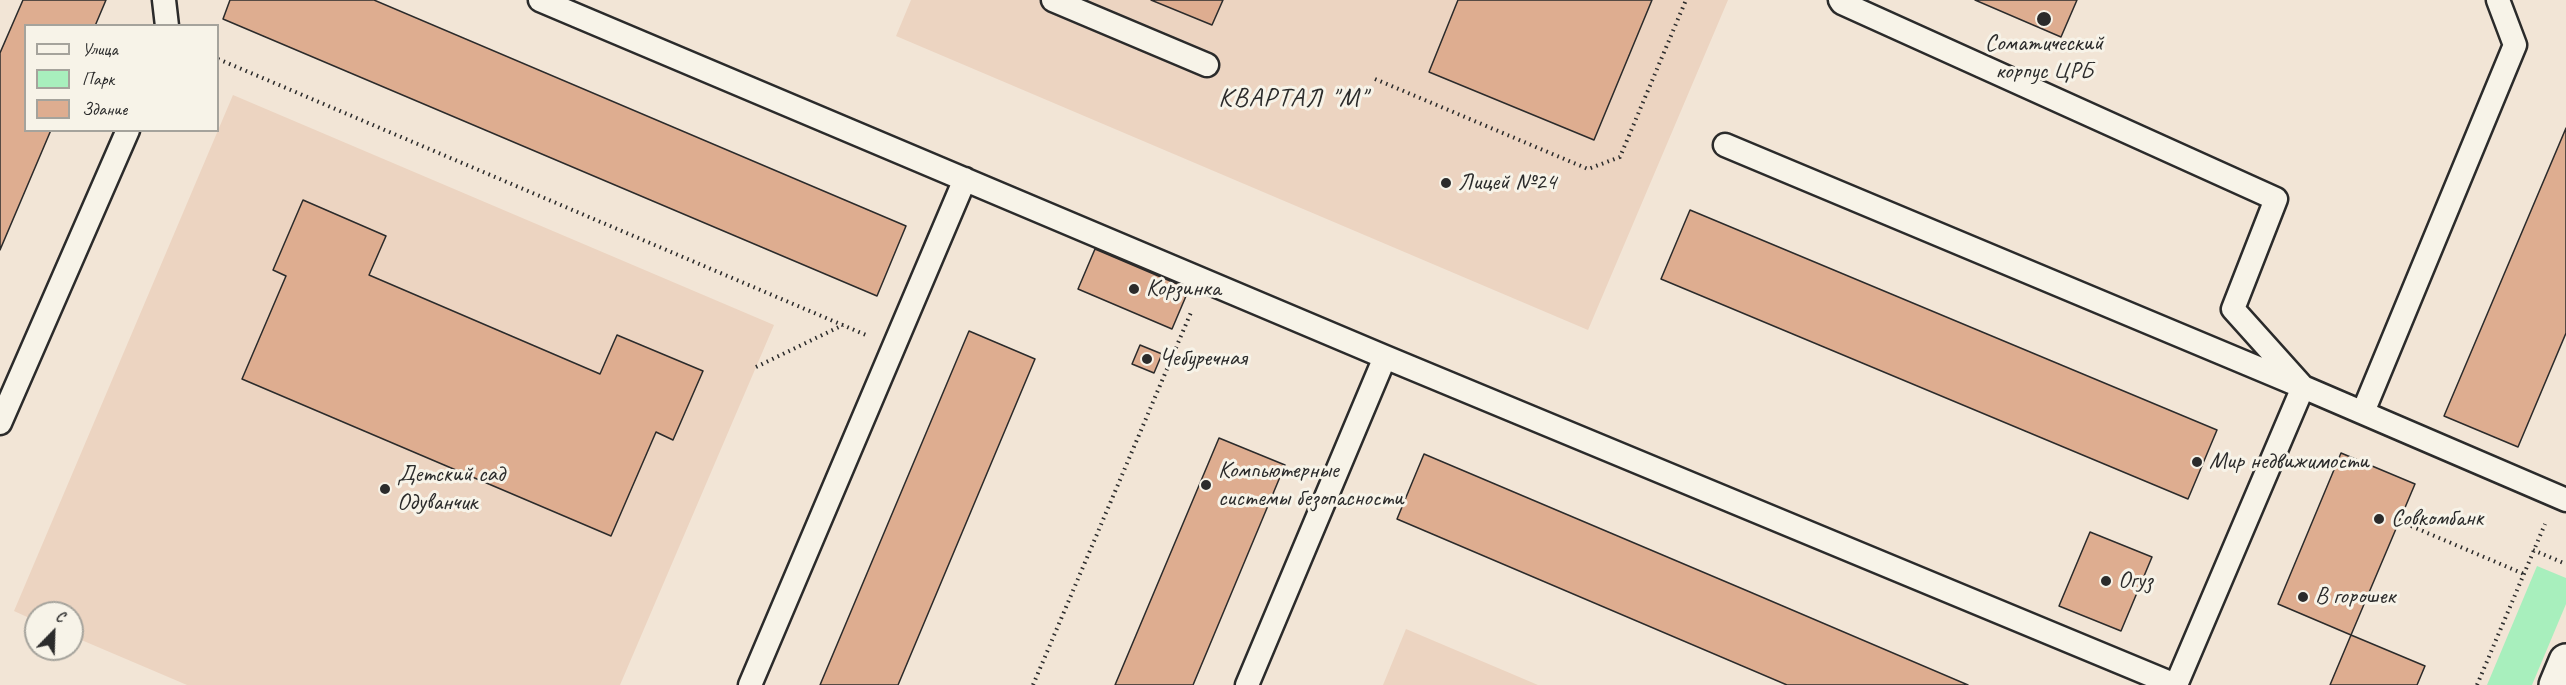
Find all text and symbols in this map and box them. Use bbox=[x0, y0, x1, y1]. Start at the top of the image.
marker: Соматический корпус ЦРБ bbox=[2035, 10, 2053, 28]
legend bbox=[24, 24, 219, 132]
place label: Соматический корпус ЦРБ bbox=[1985, 30, 2103, 86]
text: Улица bbox=[82, 38, 118, 60]
text: Парк bbox=[82, 68, 114, 90]
district label: КВАРТАЛ "М" bbox=[1219, 83, 1367, 115]
text: Здание bbox=[82, 98, 127, 120]
place label: Лицей №24 bbox=[1458, 169, 1556, 197]
marker: Лицей №24 bbox=[1439, 176, 1453, 190]
place label: Корзинка bbox=[1146, 275, 1221, 303]
marker: Корзинка bbox=[1127, 282, 1141, 296]
place label: Чебуречная bbox=[1159, 345, 1247, 373]
marker: Чебуречная bbox=[1140, 352, 1154, 366]
place label: Мир недвижимости bbox=[2209, 448, 2369, 476]
marker: Мир недвижимости bbox=[2190, 455, 2204, 469]
place label: Компьютерные системы безопасности bbox=[1218, 457, 1403, 513]
place label: Детский сад Одуванчик bbox=[397, 461, 505, 517]
marker: Компьютерные системы безопасности bbox=[1199, 478, 1213, 492]
marker: Детский сад Одуванчик bbox=[378, 482, 392, 496]
place label: Совкомбанк bbox=[2391, 505, 2483, 533]
marker: Совкомбанк bbox=[2372, 512, 2386, 526]
place label: Огуз bbox=[2118, 567, 2152, 595]
marker: Огуз bbox=[2099, 574, 2113, 588]
place label: В горошек bbox=[2315, 583, 2395, 611]
marker: В горошек bbox=[2296, 590, 2310, 604]
north arrow bbox=[24, 601, 84, 661]
text: С bbox=[53, 606, 68, 627]

